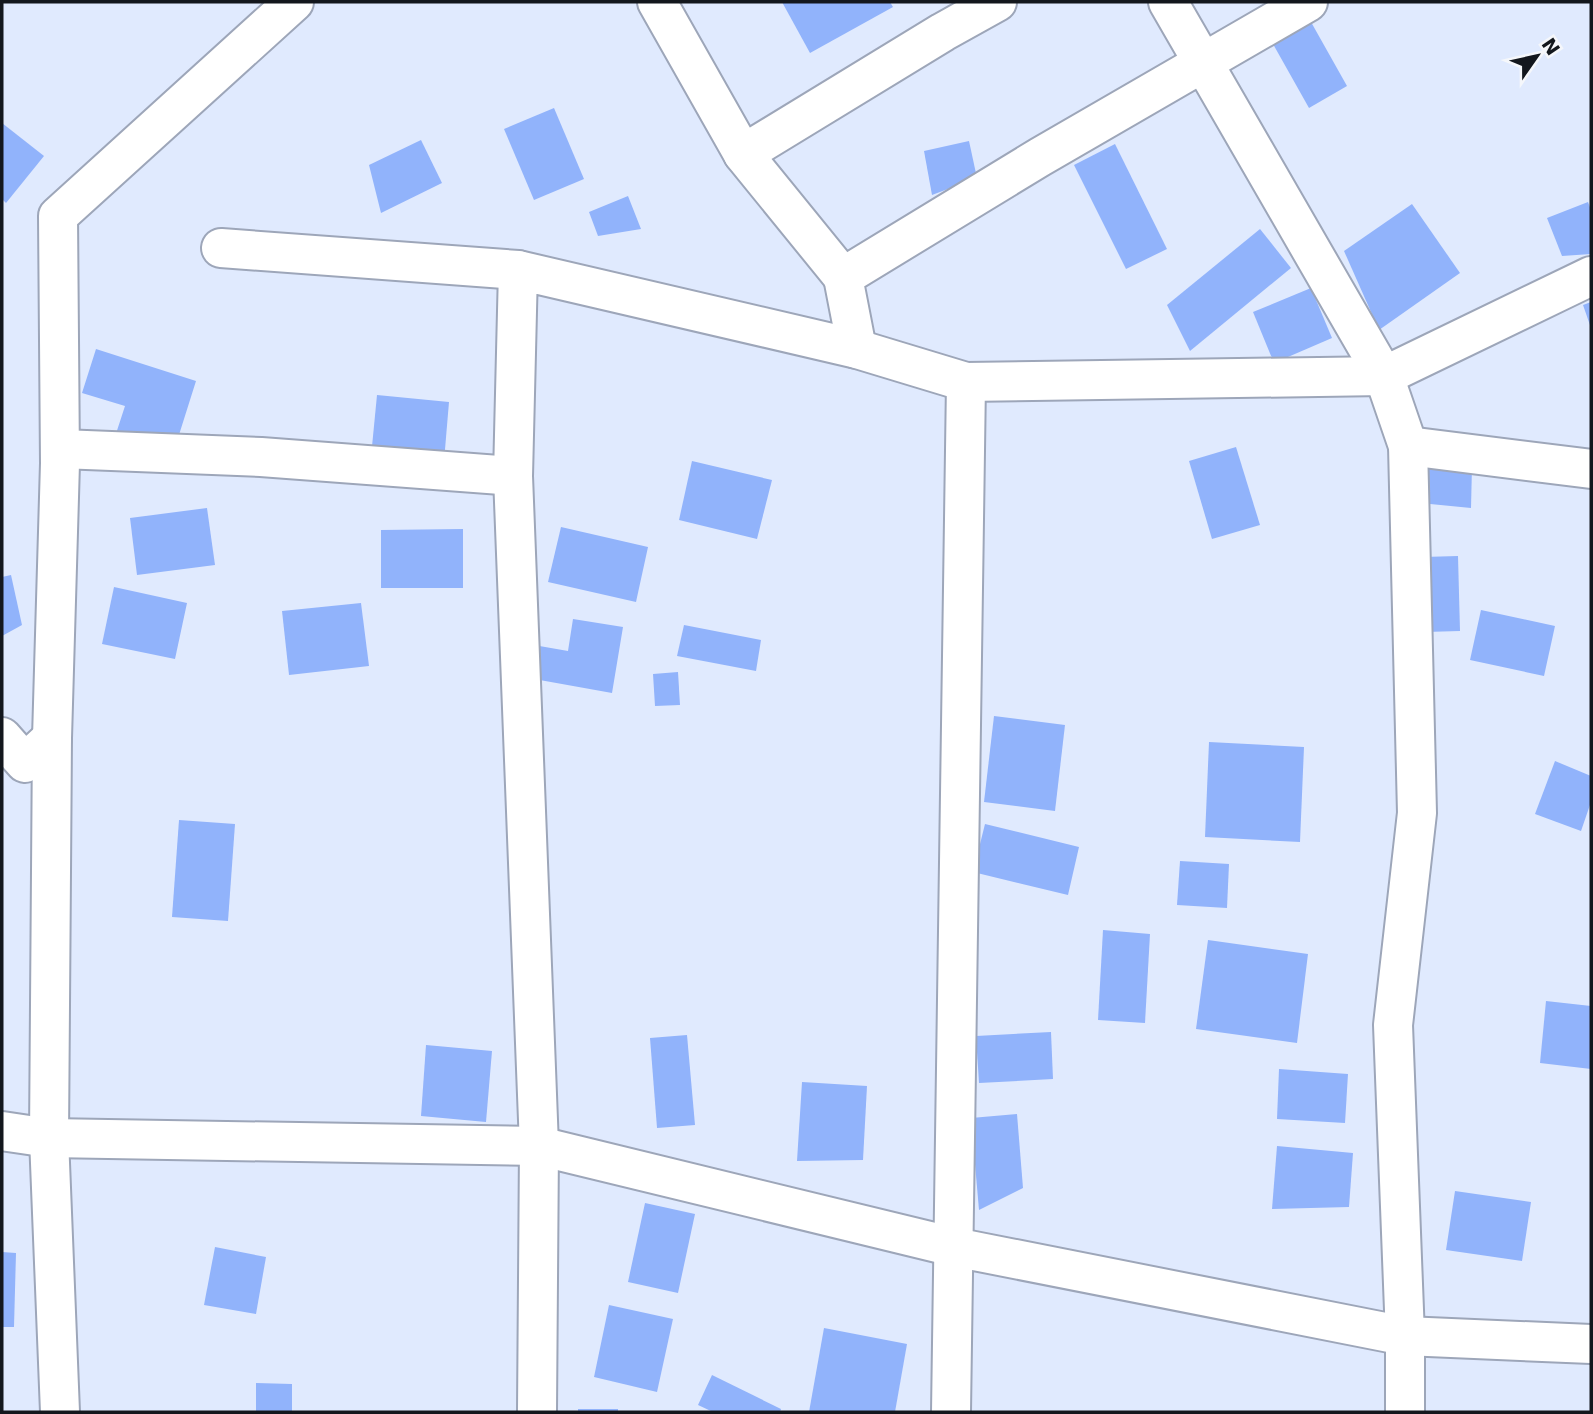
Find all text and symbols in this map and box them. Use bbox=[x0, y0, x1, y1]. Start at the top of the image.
north arrow bbox=[1502, 21, 1572, 91]
text: N bbox=[1538, 34, 1565, 59]

